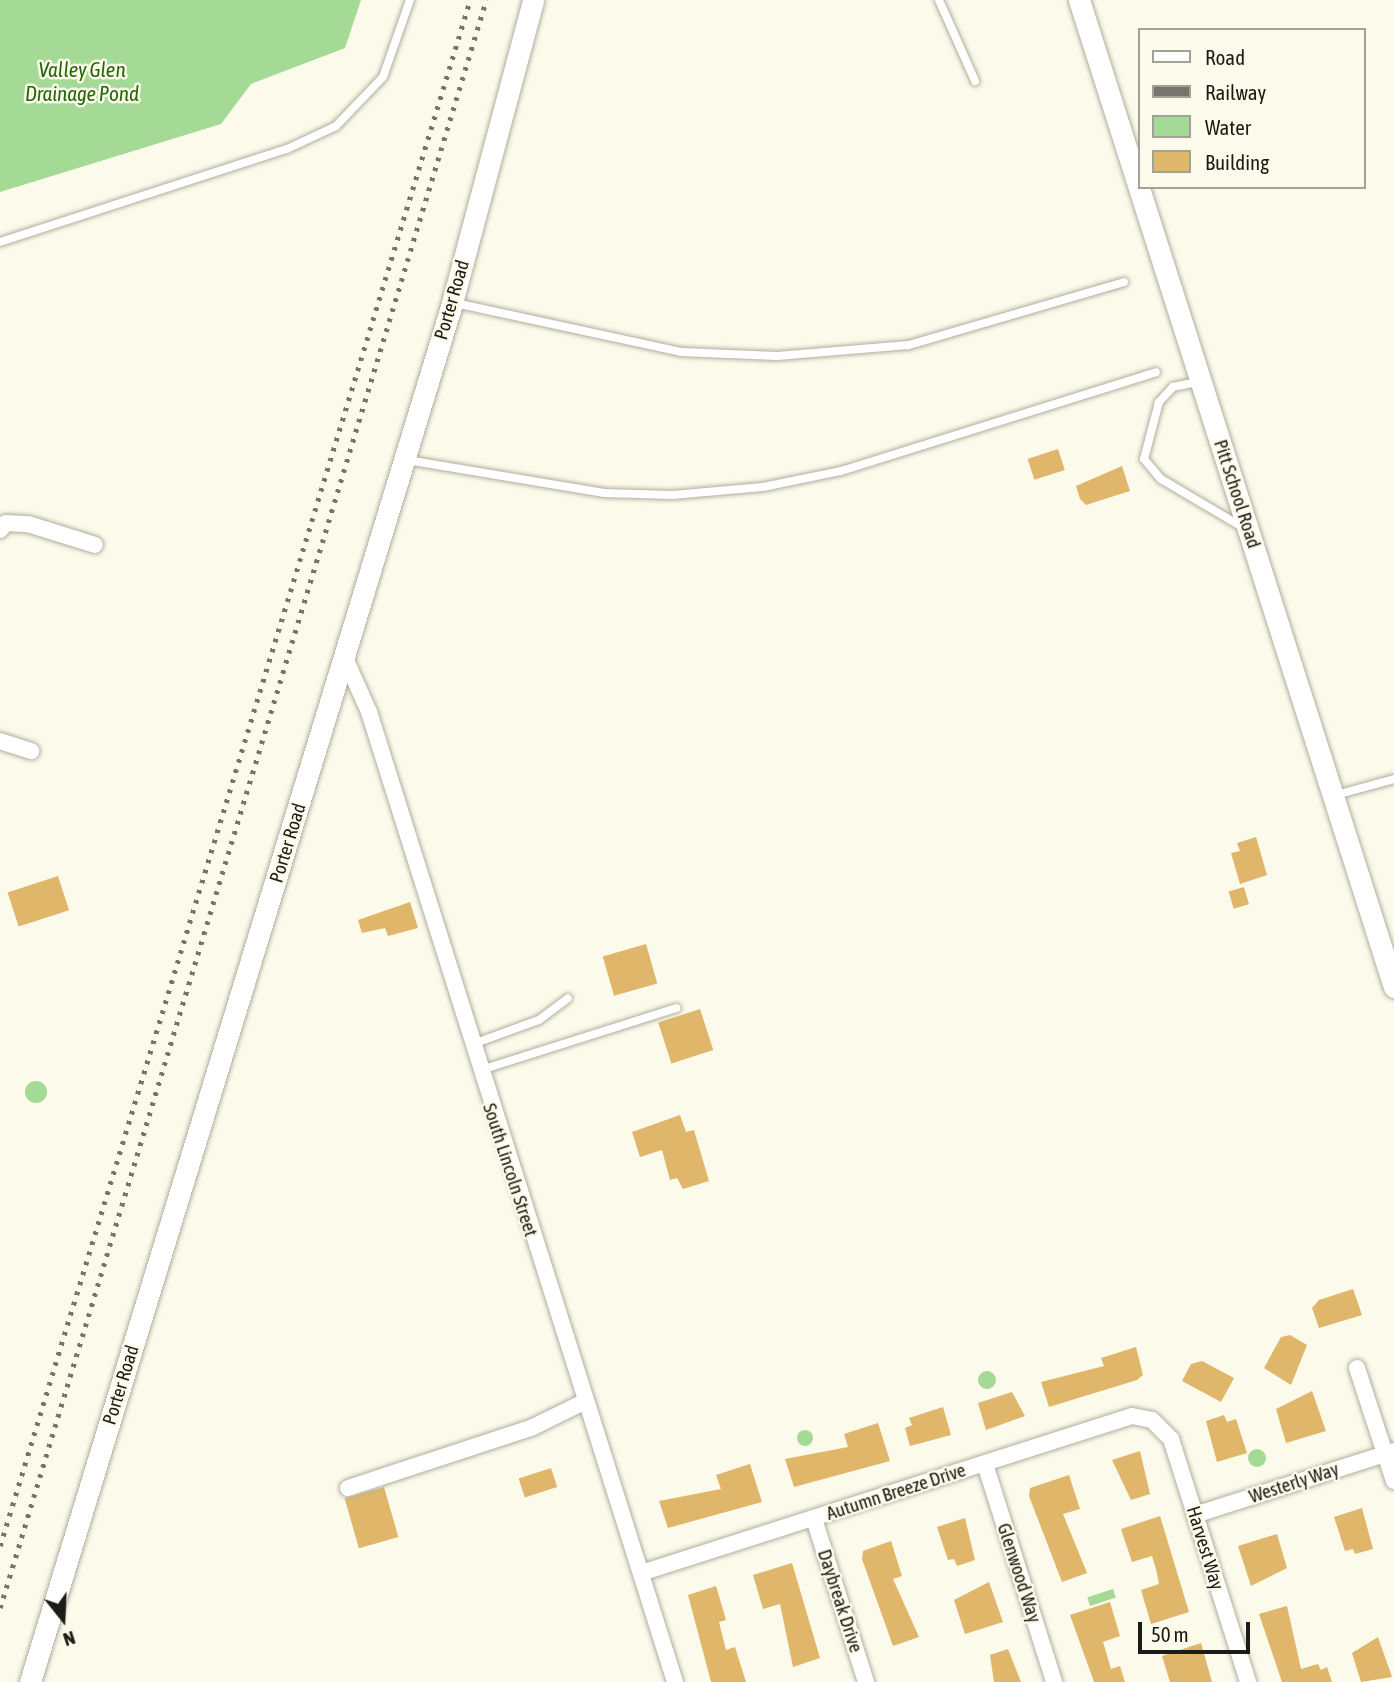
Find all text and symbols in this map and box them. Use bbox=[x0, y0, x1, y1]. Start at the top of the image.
legend bbox=[1138, 28, 1366, 189]
text: Road bbox=[1205, 45, 1245, 69]
water label: Valley Glen Drainage Pond bbox=[25, 56, 139, 106]
text: Railway bbox=[1205, 80, 1266, 104]
text: Water bbox=[1205, 115, 1251, 139]
text: Building bbox=[1205, 150, 1269, 174]
street label: Porter Road bbox=[430, 258, 474, 342]
street label: Pitt School Road bbox=[1209, 437, 1265, 551]
street label: Porter Road bbox=[265, 801, 311, 885]
street label: South Lincoln Street bbox=[478, 1100, 542, 1240]
street label: Porter Road bbox=[98, 1343, 144, 1427]
street label: Westerly Way bbox=[1246, 1458, 1342, 1508]
street label: Autumn Breeze Drive bbox=[823, 1459, 969, 1525]
street label: Harvest Way bbox=[1181, 1503, 1229, 1593]
street label: Glenwood Way bbox=[992, 1520, 1046, 1626]
street label: Daybreak Drive bbox=[813, 1546, 867, 1656]
north arrow bbox=[28, 1584, 98, 1654]
scale bar bbox=[1142, 1608, 1254, 1652]
text: 50 m bbox=[1151, 1622, 1189, 1646]
text: N bbox=[61, 1627, 78, 1651]

